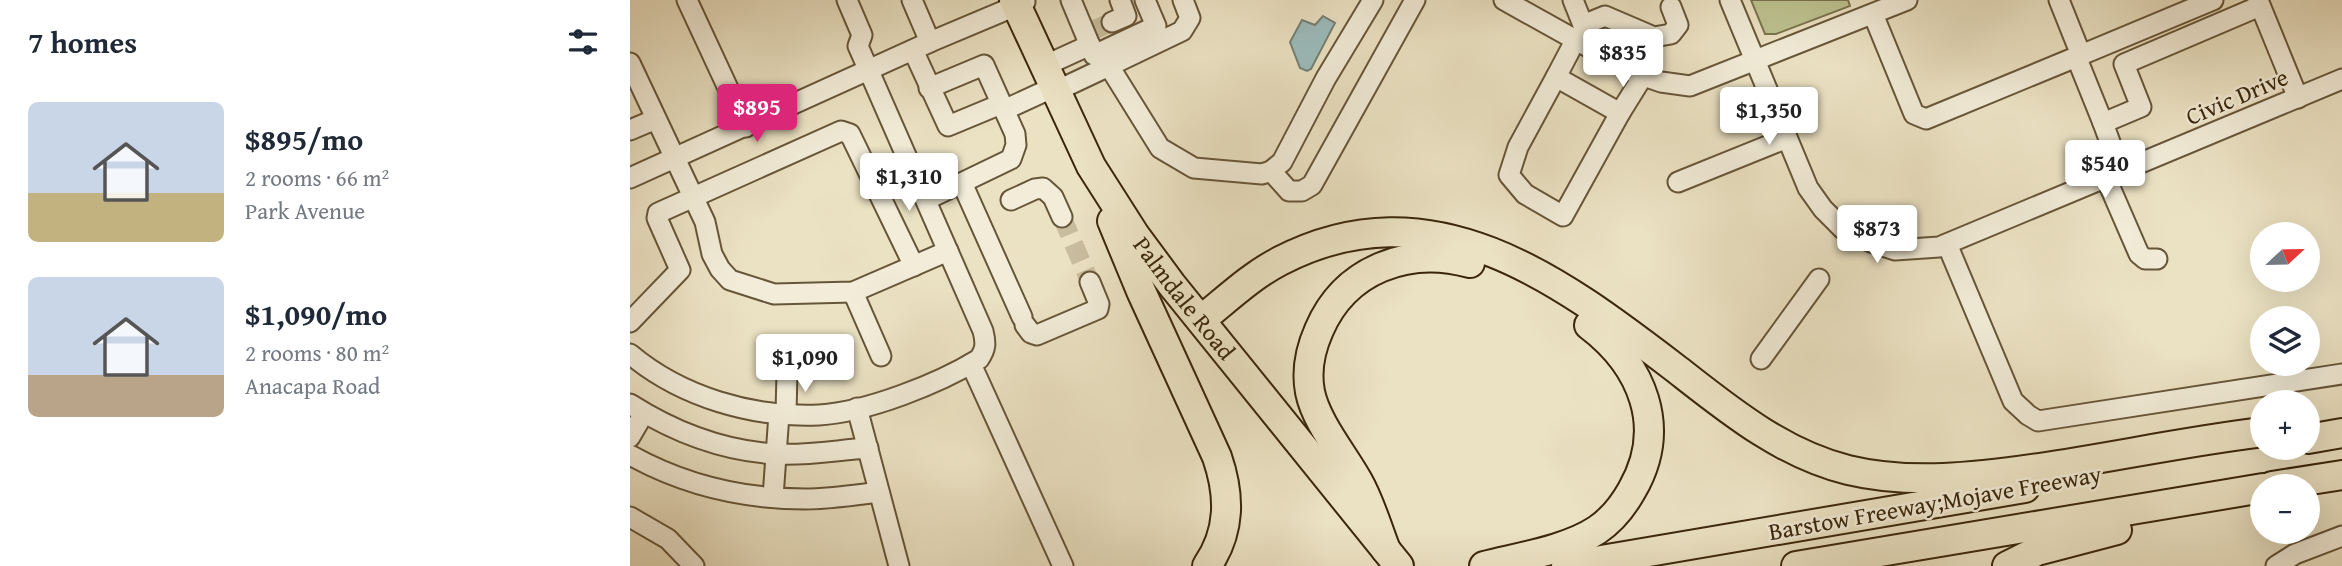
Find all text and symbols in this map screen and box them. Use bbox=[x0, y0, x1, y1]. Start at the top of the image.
text: 7 homes bbox=[28, 20, 137, 64]
icon: filters bbox=[564, 23, 602, 61]
pin: $835 bbox=[1582, 29, 1664, 89]
text: $835 bbox=[1599, 35, 1647, 68]
street label: Civic Drive bbox=[2180, 59, 2293, 134]
pin: $895 bbox=[716, 85, 798, 144]
pin: $1,350 bbox=[1712, 88, 1826, 147]
text: $895 bbox=[733, 90, 781, 123]
text: $1,350 bbox=[1736, 93, 1802, 126]
text: $895/mo bbox=[245, 117, 363, 161]
icon: home bbox=[84, 130, 168, 214]
pin: $540 bbox=[2064, 140, 2146, 200]
text: $540 bbox=[2081, 146, 2129, 179]
pin: $1,310 bbox=[852, 154, 966, 213]
text: $1,310 bbox=[876, 159, 942, 192]
text: 2 rooms · 66 m² bbox=[245, 161, 389, 194]
text: Park Avenue bbox=[245, 194, 365, 227]
pin: $873 bbox=[1836, 205, 1918, 265]
text: $873 bbox=[1853, 211, 1901, 244]
north arrow bbox=[2250, 222, 2320, 292]
map controls bbox=[2250, 222, 2320, 544]
street label: Palmdale Road bbox=[1125, 229, 1244, 367]
text: $1,090/mo bbox=[245, 292, 387, 336]
icon: home bbox=[84, 305, 168, 389]
button: layers bbox=[2250, 306, 2320, 376]
pin: $1,090 bbox=[748, 334, 862, 394]
text: 2 rooms · 80 m² bbox=[245, 336, 389, 369]
text: $1,090 bbox=[772, 340, 838, 373]
text: Anacapa Road bbox=[245, 369, 380, 402]
button: + bbox=[2250, 390, 2320, 460]
street label: Barstow Freeway;Mojave Freeway bbox=[1766, 456, 2104, 549]
button: − bbox=[2250, 474, 2320, 544]

